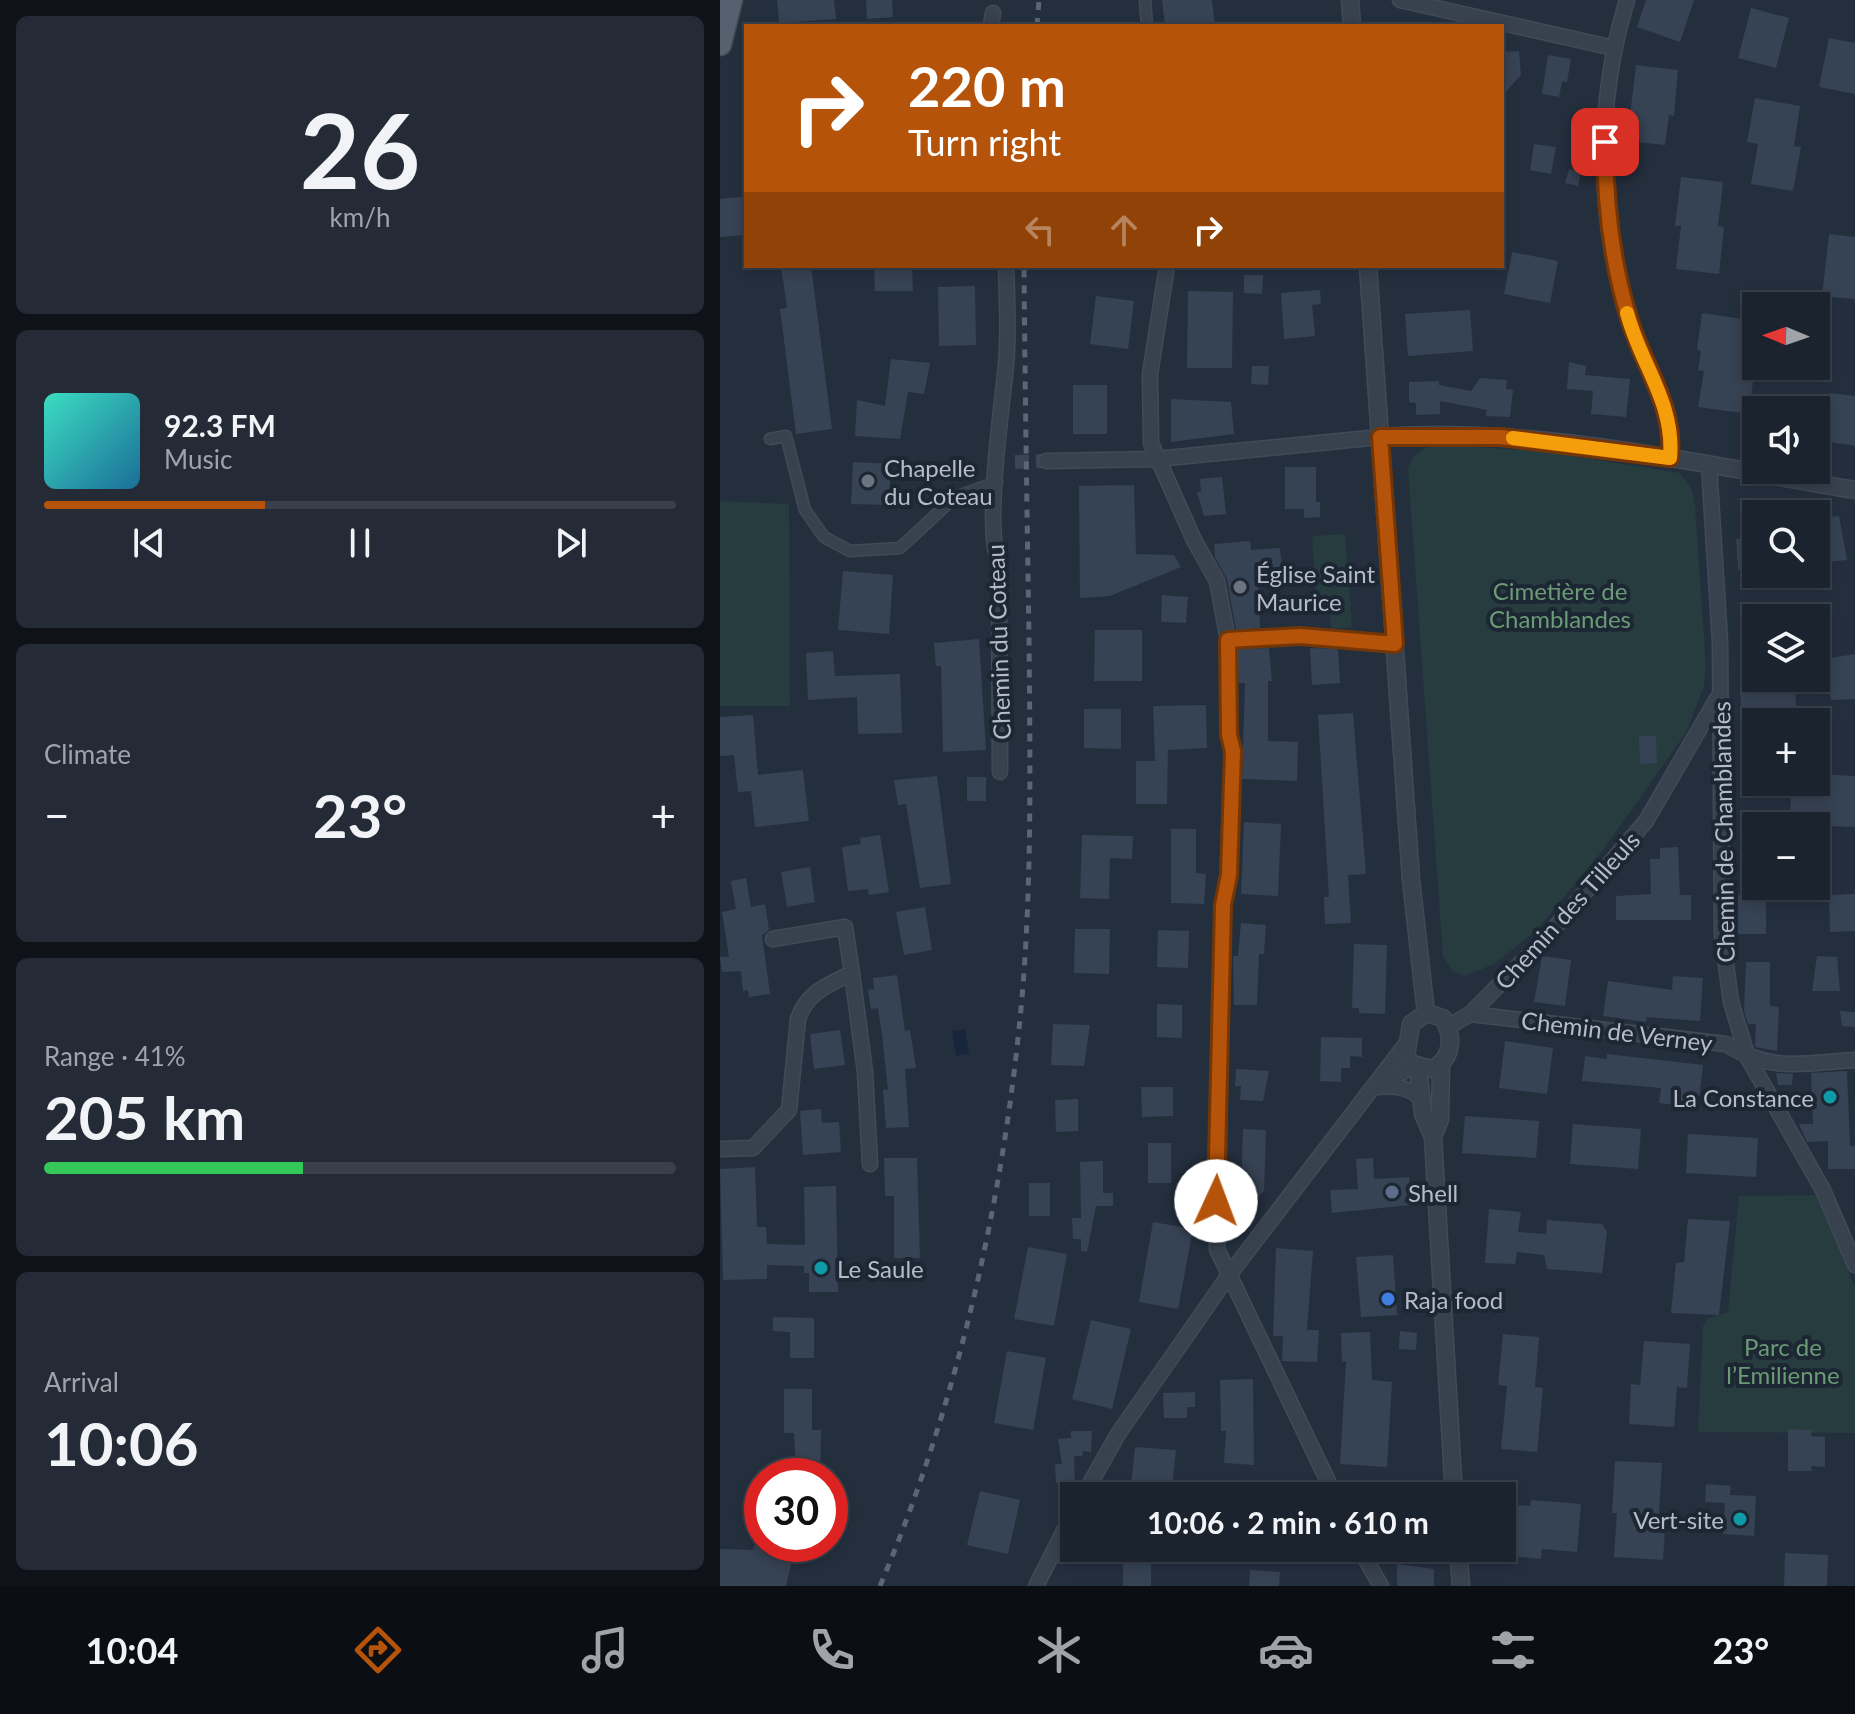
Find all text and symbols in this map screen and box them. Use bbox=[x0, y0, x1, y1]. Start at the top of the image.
text: 220 m bbox=[908, 52, 1066, 119]
icon: right bbox=[776, 56, 880, 160]
text: 26 bbox=[300, 86, 420, 211]
pin bbox=[1571, 108, 1639, 176]
text: Turn right bbox=[908, 120, 1061, 164]
icon: arrive bbox=[1583, 120, 1627, 164]
text: km/h bbox=[330, 201, 390, 233]
icon: left bbox=[1018, 208, 1062, 252]
icon: ahead bbox=[1102, 208, 1146, 252]
icon: right bbox=[1186, 208, 1230, 252]
north arrow bbox=[1742, 292, 1830, 380]
map controls bbox=[1742, 292, 1830, 900]
button: sound bbox=[1742, 396, 1830, 484]
text: 92.3 FM bbox=[164, 407, 276, 443]
text: Music bbox=[164, 443, 232, 475]
place label: Chapelle du Coteau bbox=[884, 453, 993, 510]
marker: Chapelle du Coteau bbox=[859, 472, 877, 490]
button: search bbox=[1742, 500, 1830, 588]
icon: previous bbox=[127, 521, 171, 565]
icon: pause bbox=[338, 521, 382, 565]
icon: next bbox=[549, 521, 593, 565]
street label: Chemin du Coteau bbox=[980, 544, 1016, 740]
place label: Église Saint Maurice bbox=[1256, 559, 1375, 616]
park label: Cimetière de Chamblandes bbox=[1489, 576, 1631, 633]
marker: Église Saint Maurice bbox=[1231, 578, 1249, 596]
button: layers bbox=[1742, 604, 1830, 692]
street label: Chemin de Chamblandes bbox=[1706, 701, 1740, 963]
button: + bbox=[1742, 708, 1830, 796]
text: Climate bbox=[44, 738, 131, 770]
text: 23° bbox=[313, 779, 407, 851]
text: − bbox=[44, 789, 70, 841]
text: + bbox=[650, 789, 676, 841]
button: − bbox=[1742, 812, 1830, 900]
street label: Chemin des Tilleuls bbox=[1489, 825, 1645, 995]
street label: Chemin de Verney bbox=[1520, 1005, 1715, 1057]
text: Range · 41% bbox=[44, 1040, 186, 1072]
text: 205 km bbox=[44, 1081, 245, 1153]
place label: La Constance bbox=[1673, 1083, 1814, 1112]
marker: La Constance bbox=[1821, 1088, 1839, 1106]
position arrow bbox=[1174, 1159, 1258, 1243]
place label: Shell bbox=[1408, 1178, 1458, 1207]
marker: Shell bbox=[1383, 1183, 1401, 1201]
place label: Le Saule bbox=[837, 1254, 924, 1283]
marker: Le Saule bbox=[812, 1259, 830, 1277]
place label: Raja food bbox=[1404, 1285, 1503, 1314]
marker: Raja food bbox=[1379, 1290, 1397, 1308]
park label: Parc de l’Emilienne bbox=[1726, 1332, 1840, 1389]
text: Arrival bbox=[44, 1366, 119, 1398]
text: 10:06 bbox=[44, 1407, 199, 1479]
speed limit sign: 30 bbox=[744, 1458, 848, 1562]
text: 10:06 · 2 min · 610 m bbox=[1147, 1504, 1429, 1540]
place label: Vert-site bbox=[1633, 1505, 1724, 1534]
marker: Vert-site bbox=[1731, 1510, 1749, 1528]
icon: directions bbox=[350, 1622, 406, 1678]
icon: music bbox=[577, 1622, 633, 1678]
icon: phone bbox=[804, 1622, 860, 1678]
icon: climate bbox=[1031, 1622, 1087, 1678]
icon: car bbox=[1258, 1622, 1314, 1678]
icon: filters bbox=[1485, 1622, 1541, 1678]
text: 10:04 bbox=[86, 1628, 178, 1672]
text: 23° bbox=[1713, 1628, 1769, 1672]

